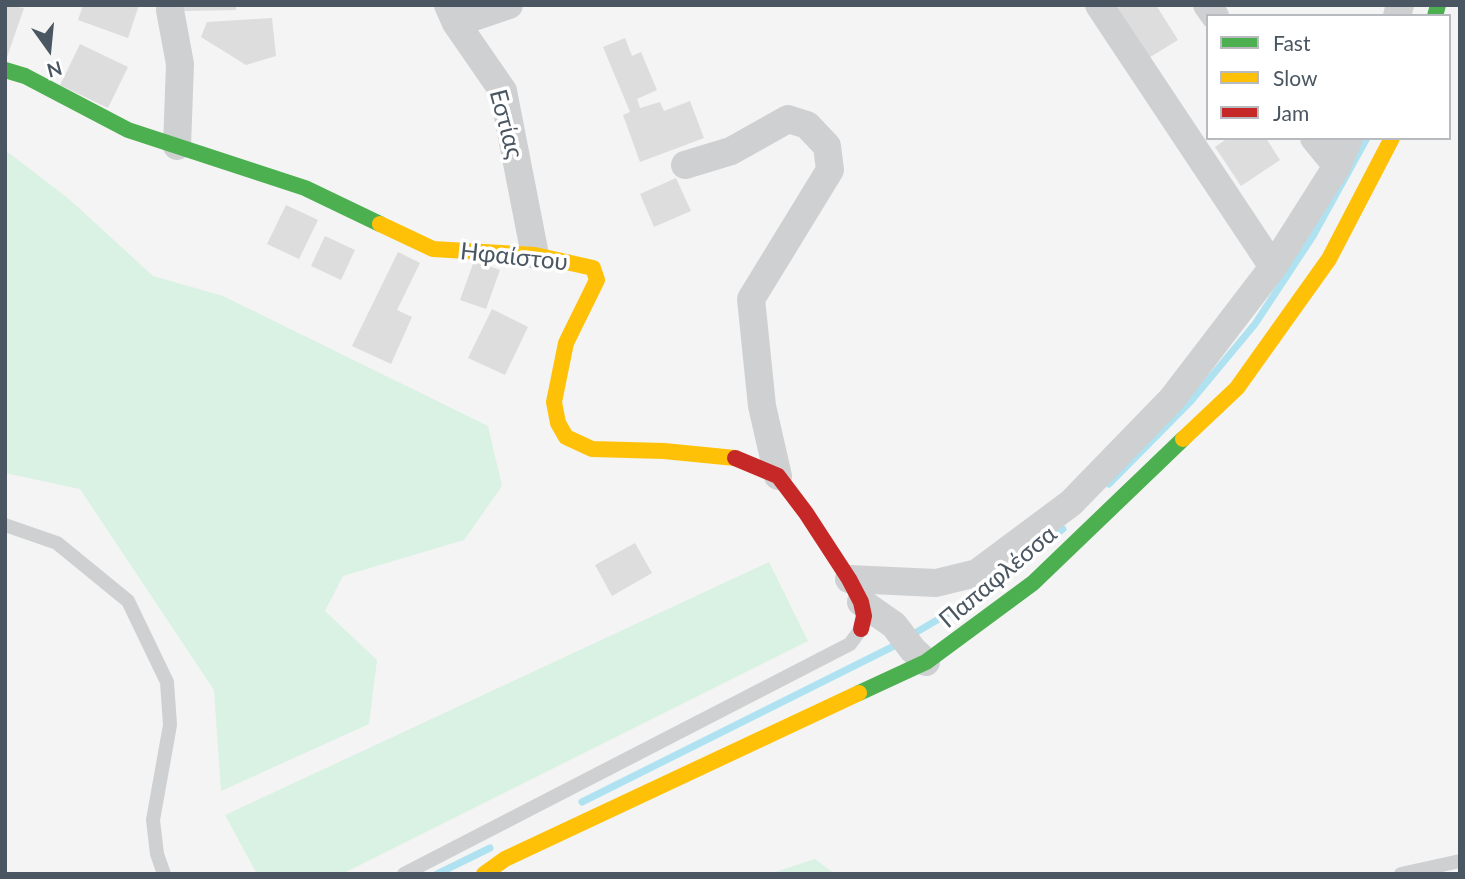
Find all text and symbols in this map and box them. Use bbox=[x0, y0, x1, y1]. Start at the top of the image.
north arrow bbox=[14, 14, 84, 84]
legend bbox=[1206, 14, 1451, 140]
text: Fast bbox=[1273, 30, 1310, 55]
text: N bbox=[45, 57, 65, 83]
text: Slow bbox=[1273, 65, 1317, 90]
street label: Εστίας bbox=[483, 86, 529, 162]
text: Jam bbox=[1273, 100, 1309, 125]
street label: Ηφαίστου bbox=[459, 237, 569, 277]
street label: Παπαφλέσσα bbox=[933, 520, 1063, 634]

